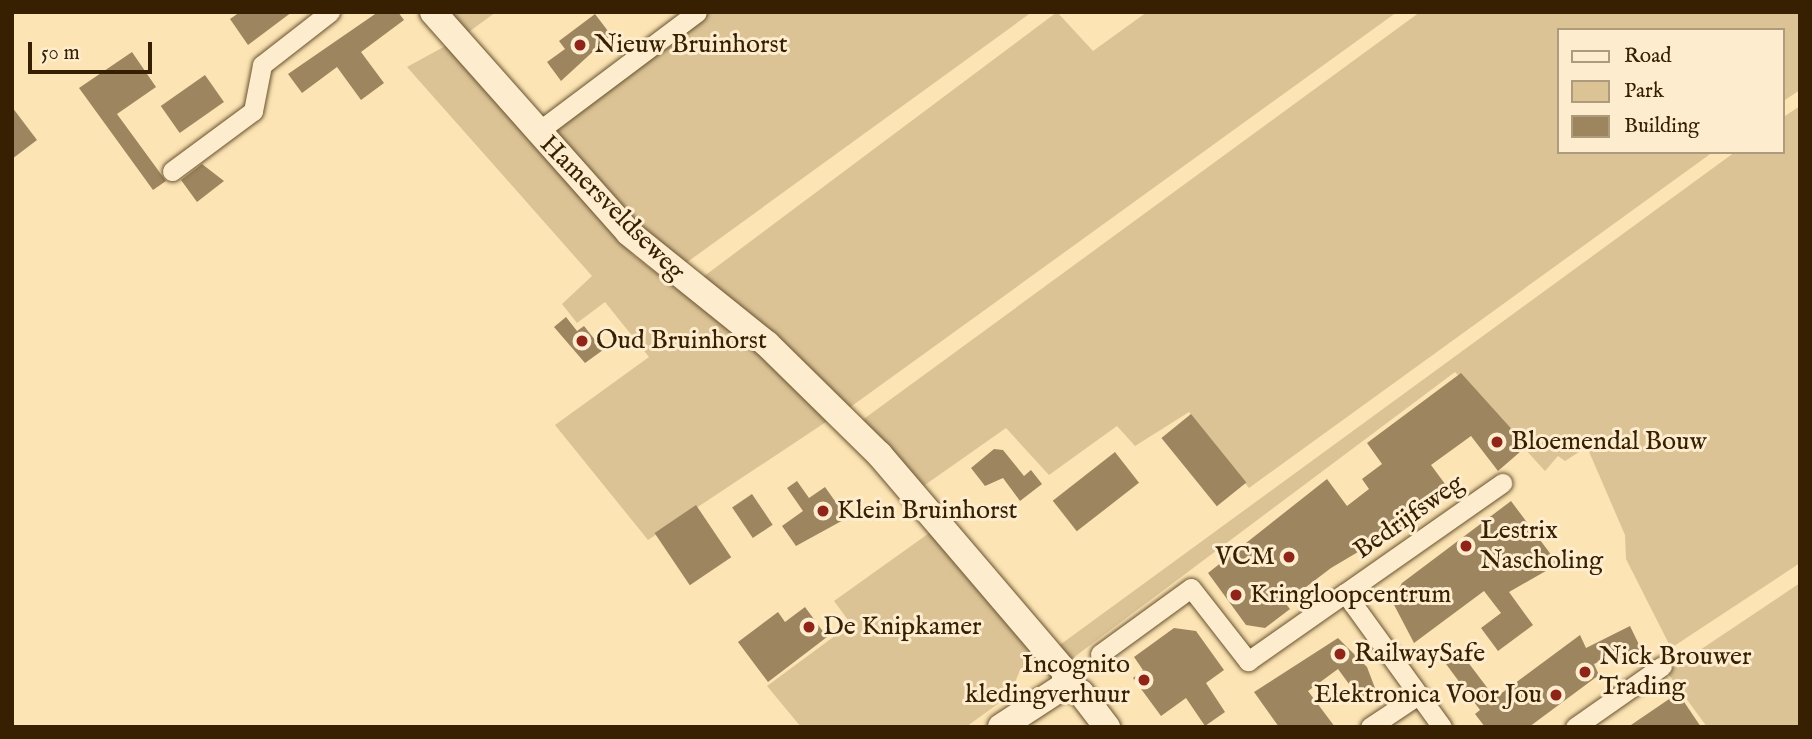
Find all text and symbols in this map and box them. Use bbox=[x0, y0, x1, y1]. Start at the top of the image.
scale bar bbox=[32, 28, 156, 72]
legend bbox=[1556, 28, 1784, 154]
place label: Nieuw Bruinhorst bbox=[594, 29, 788, 61]
marker: Nieuw Bruinhorst bbox=[572, 37, 588, 53]
text: 50 m bbox=[41, 40, 80, 67]
text: Road bbox=[1624, 43, 1671, 70]
text: Park bbox=[1624, 78, 1664, 105]
text: Building bbox=[1624, 113, 1699, 140]
street label: Hamersveldseweg bbox=[533, 129, 691, 287]
place label: Oud Bruinhorst bbox=[596, 325, 767, 357]
marker: Oud Bruinhorst bbox=[574, 333, 590, 349]
place label: Bloemendal Bouw bbox=[1511, 426, 1706, 458]
marker: Bloemendal Bouw bbox=[1489, 434, 1505, 450]
street label: Bedrijfsweg bbox=[1348, 468, 1470, 566]
place label: Klein Bruinhorst bbox=[837, 495, 1018, 527]
marker: Klein Bruinhorst bbox=[815, 503, 831, 519]
place label: Lestrix Nascholing bbox=[1480, 515, 1603, 576]
marker: Lestrix Nascholing bbox=[1458, 538, 1474, 554]
place label: VCM bbox=[1215, 541, 1275, 573]
marker: VCM bbox=[1281, 549, 1297, 565]
place label: Kringloopcentrum bbox=[1250, 579, 1451, 611]
marker: Kringloopcentrum bbox=[1228, 587, 1244, 603]
place label: De Knipkamer bbox=[823, 611, 982, 643]
marker: De Knipkamer bbox=[801, 619, 817, 635]
place label: RailwaySafe bbox=[1354, 638, 1485, 670]
place label: Nick Brouwer Trading bbox=[1599, 641, 1751, 702]
marker: RailwaySafe bbox=[1332, 646, 1348, 662]
place label: Incognito kledingverhuur bbox=[965, 649, 1130, 710]
marker: Nick Brouwer Trading bbox=[1577, 664, 1593, 680]
marker: Incognito kledingverhuur bbox=[1136, 672, 1152, 688]
place label: Elektronica Voor Jou bbox=[1314, 679, 1542, 711]
marker: Elektronica Voor Jou bbox=[1548, 687, 1564, 703]

